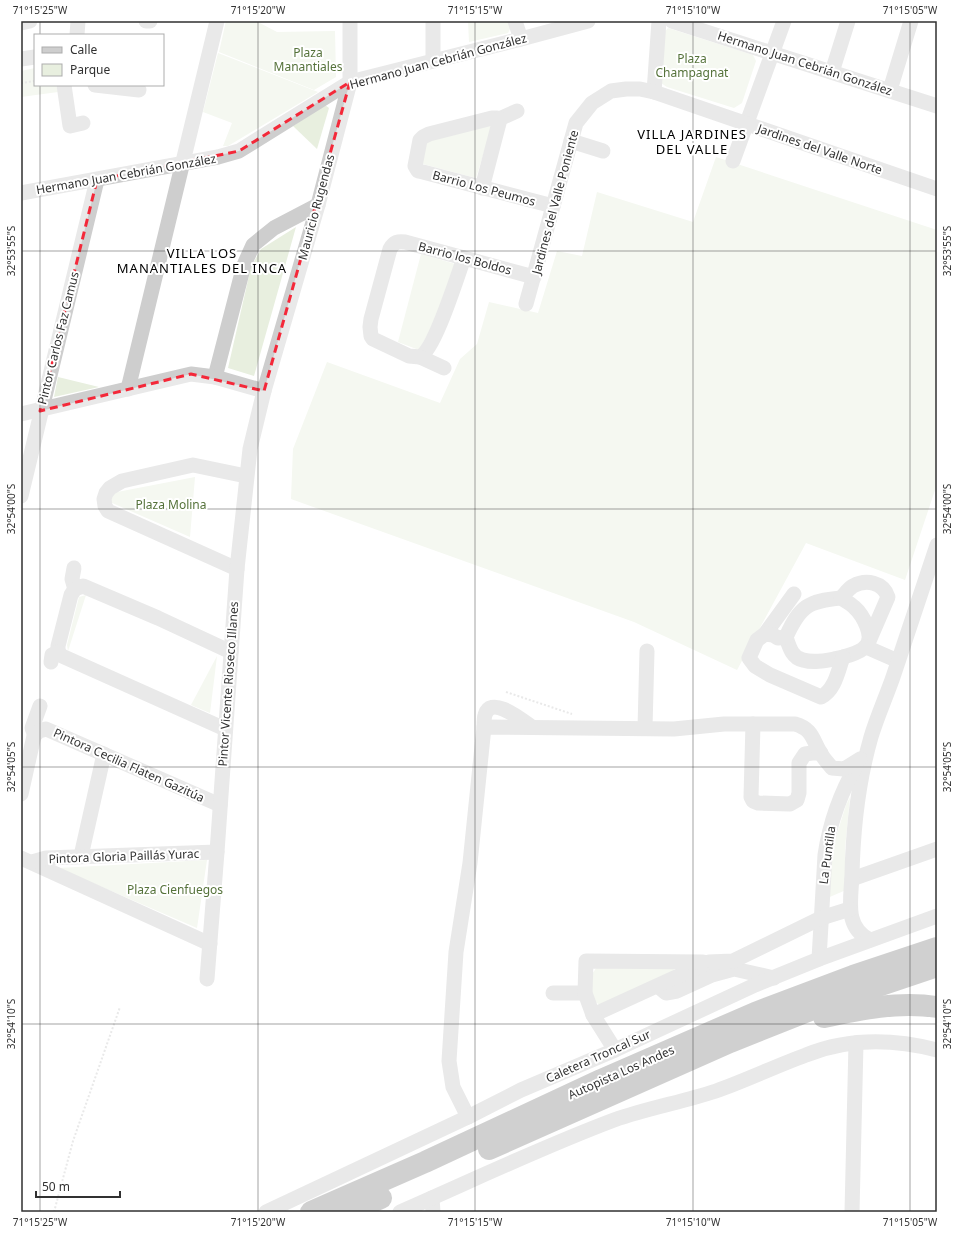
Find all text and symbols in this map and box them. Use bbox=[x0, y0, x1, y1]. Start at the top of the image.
text: 71°15'25"W bbox=[13, 3, 68, 17]
text: 71°15'20"W bbox=[231, 3, 286, 17]
text: 71°15'15"W bbox=[448, 3, 503, 17]
text: 71°15'10"W bbox=[666, 3, 721, 17]
text: 71°15'05"W bbox=[883, 3, 938, 17]
street label: Hermano Juan Cebrián González bbox=[716, 27, 895, 99]
street label: Hermano Juan Cebrián González bbox=[348, 29, 529, 93]
legend bbox=[34, 34, 164, 86]
text: Calle bbox=[70, 41, 98, 58]
park label: Plaza Manantiales bbox=[274, 44, 343, 75]
park label: Plaza Champagnat bbox=[656, 50, 729, 81]
text: Parque bbox=[70, 61, 111, 78]
street label: Jardines del Valle Norte bbox=[754, 119, 885, 178]
district label: VILLA JARDINES DEL VALLE bbox=[637, 125, 747, 158]
street label: Jardines del Valle Poniente bbox=[527, 128, 583, 277]
street label: Hermano Juan Cebrián González bbox=[35, 150, 218, 198]
street label: Mauricio Rugendas bbox=[294, 152, 338, 262]
street label: Barrio Los Peumos bbox=[431, 166, 538, 210]
text: 32°53'55"S bbox=[4, 225, 18, 276]
text: 32°53'55"S bbox=[940, 225, 954, 276]
street label: Barrio los Boldos bbox=[417, 237, 514, 279]
district label: VILLA LOS MANANTIALES DEL INCA bbox=[117, 244, 287, 277]
street label: Pintor Carlos Faz Camus bbox=[33, 270, 83, 406]
text: 32°54'00"S bbox=[4, 483, 18, 534]
text: 32°54'00"S bbox=[940, 483, 954, 534]
park label: Plaza Molina bbox=[135, 496, 207, 513]
street label: Pintor Vicente Rioseco Illanes bbox=[214, 601, 242, 767]
street label: Pintora Cecilia Flaten Gazitúa bbox=[51, 724, 207, 806]
text: 32°54'05"S bbox=[4, 741, 18, 792]
text: 32°54'05"S bbox=[940, 741, 954, 792]
street label: La Puntilla bbox=[815, 825, 839, 885]
street label: Pintora Gloria Paillás Yurac bbox=[48, 845, 200, 867]
park label: Plaza Cienfuegos bbox=[127, 881, 223, 898]
text: 32°54'10"S bbox=[4, 998, 18, 1049]
text: 32°54'10"S bbox=[940, 998, 954, 1049]
street label: Caletera Troncal Sur bbox=[543, 1025, 653, 1087]
street label: Autopista Los Andes bbox=[565, 1041, 677, 1103]
scale bar bbox=[36, 1173, 120, 1199]
text: 50 m bbox=[42, 1178, 70, 1195]
text: 71°15'25"W bbox=[13, 1215, 68, 1229]
text: 71°15'20"W bbox=[231, 1215, 286, 1229]
text: 71°15'15"W bbox=[448, 1215, 503, 1229]
text: 71°15'10"W bbox=[666, 1215, 721, 1229]
text: 71°15'05"W bbox=[883, 1215, 938, 1229]

